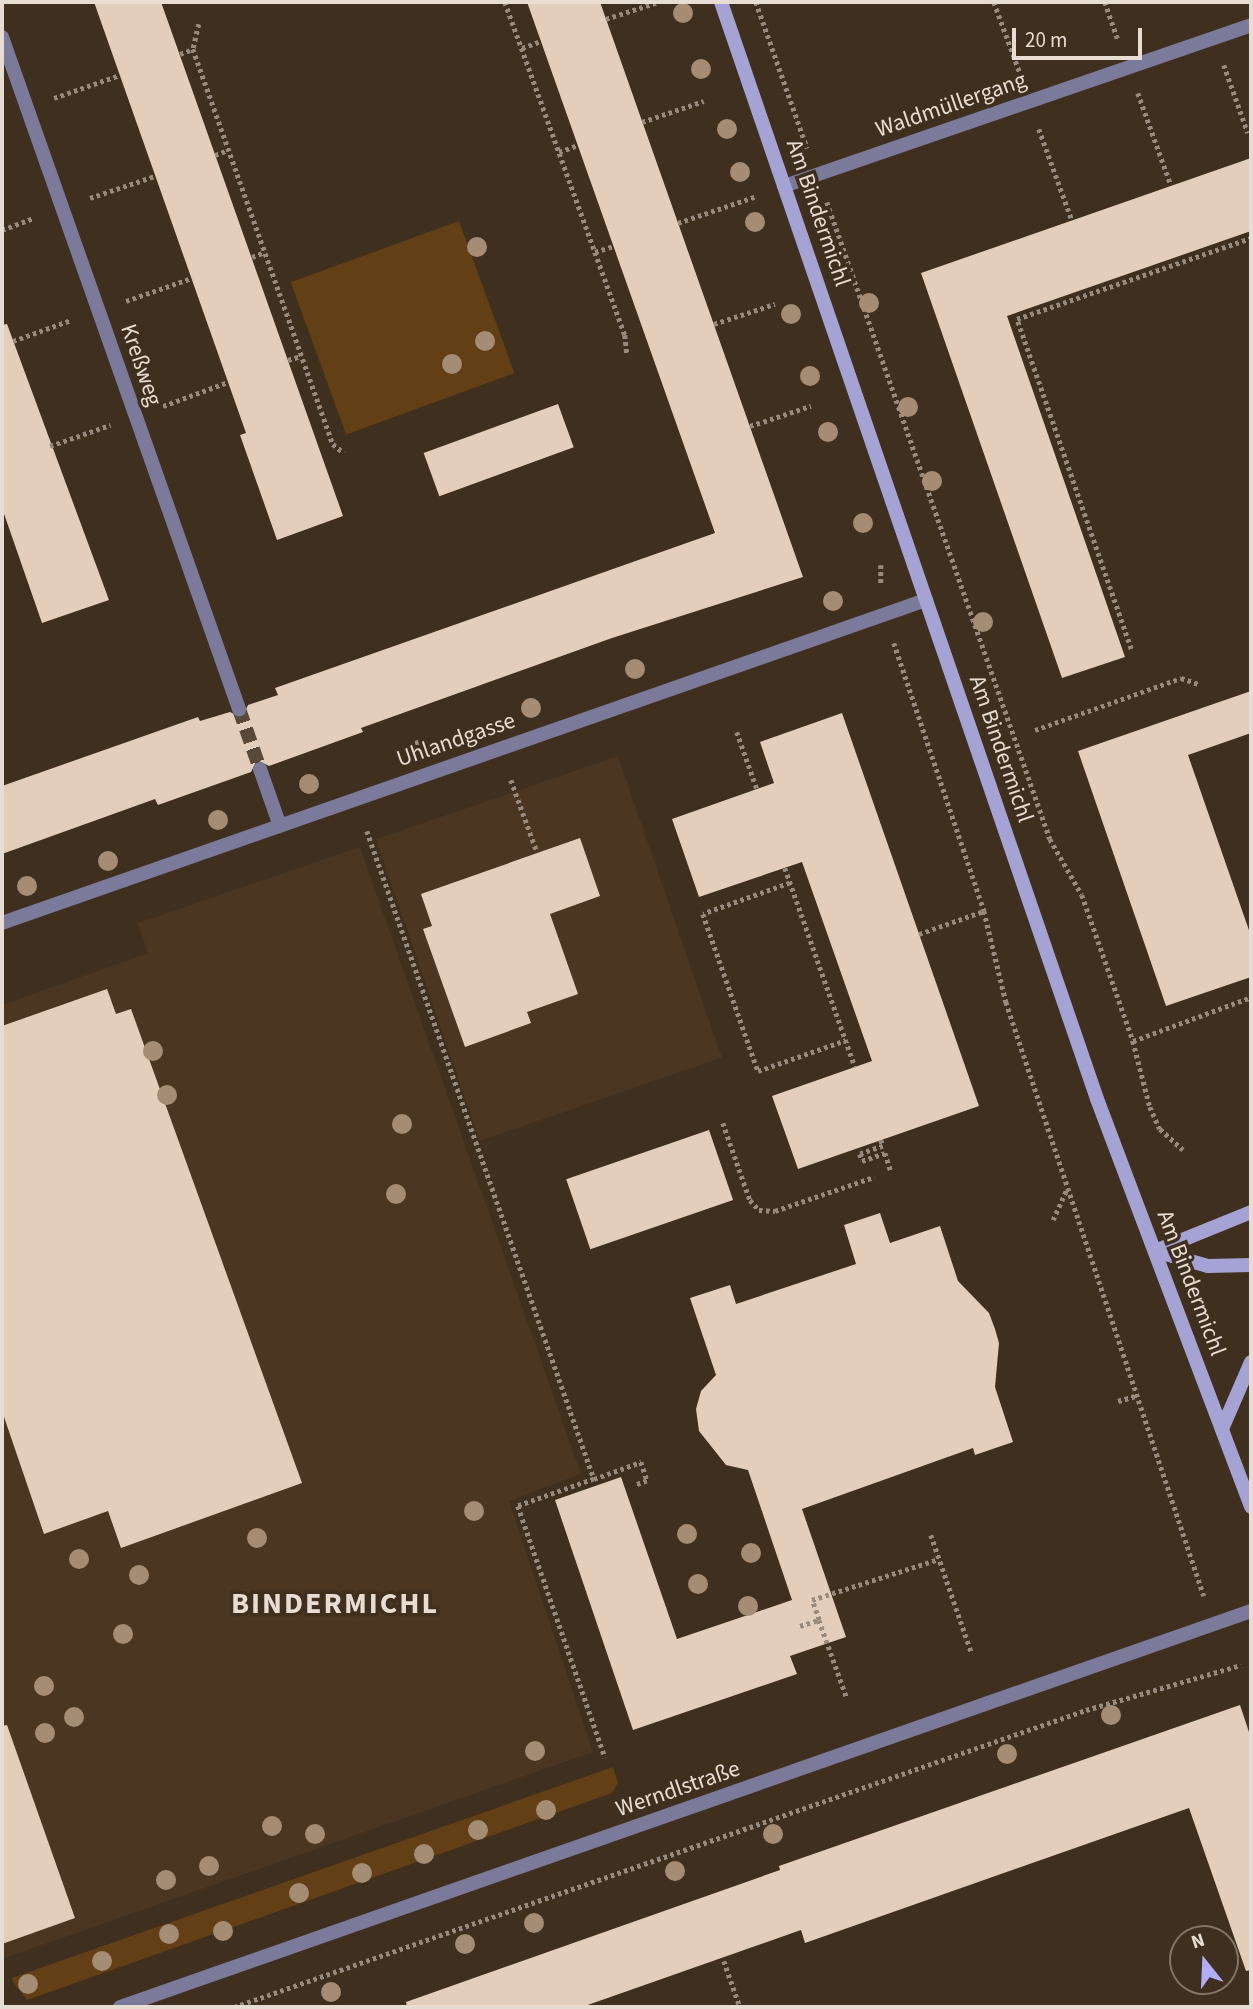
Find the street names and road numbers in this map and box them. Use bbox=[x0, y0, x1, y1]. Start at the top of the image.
street label: Waldmüllergang bbox=[872, 66, 1030, 144]
street label: Am Bindermichl bbox=[780, 136, 856, 290]
street label: Kreßweg bbox=[114, 320, 168, 410]
street label: Am Bindermichl bbox=[963, 672, 1039, 826]
street label: Uhlandgasse bbox=[393, 707, 519, 773]
street label: Am Bindermichl bbox=[1151, 1206, 1231, 1360]
street label: Werndlstraße bbox=[612, 1755, 744, 1823]

